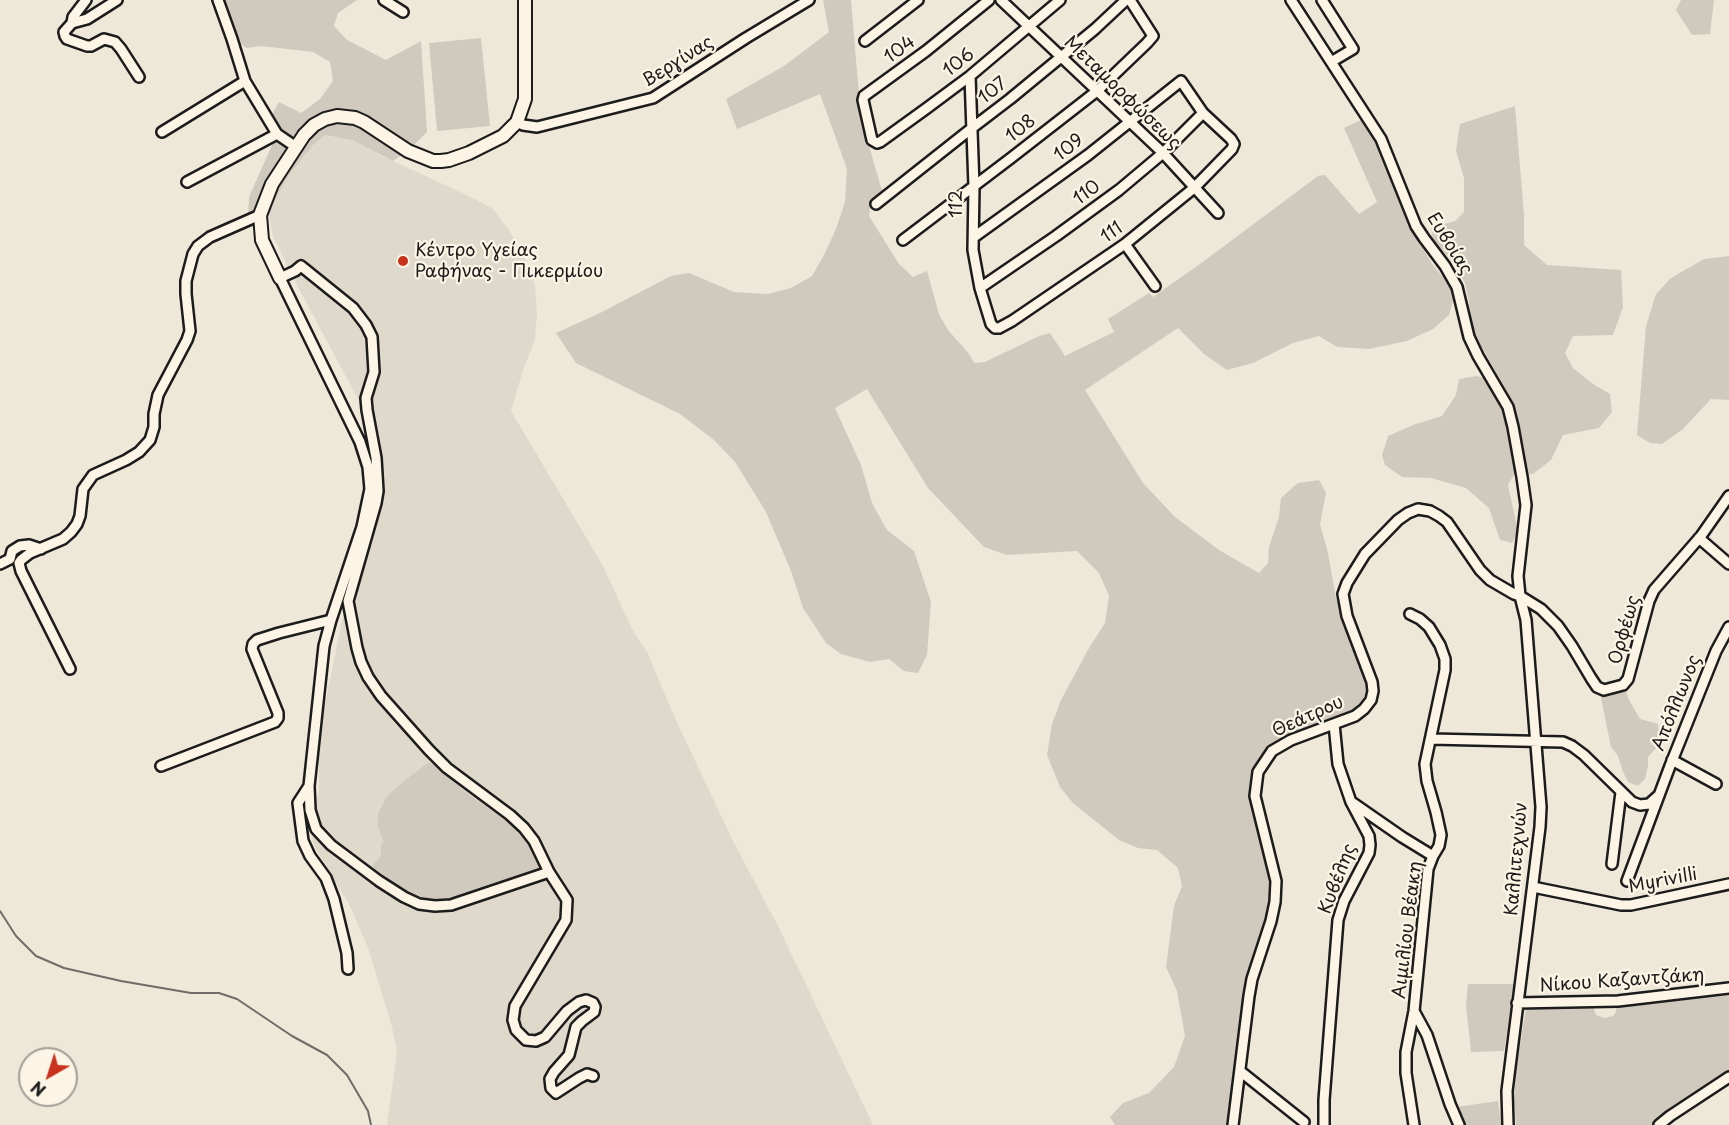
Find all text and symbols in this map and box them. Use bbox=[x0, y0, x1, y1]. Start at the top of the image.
street label: Βεργίνας bbox=[639, 32, 717, 92]
street label: 104 bbox=[880, 32, 920, 68]
street label: Μεταμορφώσεως bbox=[1059, 32, 1185, 154]
street label: 106 bbox=[939, 44, 979, 82]
street label: 107 bbox=[974, 73, 1012, 109]
street label: 108 bbox=[1002, 110, 1040, 148]
street label: 109 bbox=[1050, 130, 1088, 166]
street label: 110 bbox=[1069, 176, 1105, 210]
street label: 112 bbox=[946, 190, 968, 218]
street label: Ευβοίας bbox=[1422, 209, 1476, 279]
street label: 111 bbox=[1097, 218, 1127, 248]
place label: Κέντρο Υγείας Ραφήνας - Πικερμίου bbox=[415, 240, 603, 282]
marker: Κέντρο Υγείας Ραφήνας - Πικερμίου bbox=[396, 254, 410, 268]
street label: Ορφέως bbox=[1605, 593, 1645, 667]
street label: Απόλλωνος bbox=[1648, 652, 1706, 754]
street label: Θεάτρου bbox=[1269, 692, 1347, 742]
street label: Καλλιτεχνών bbox=[1501, 801, 1533, 917]
street label: Κυβέλης bbox=[1315, 841, 1361, 917]
street label: Αιμιλίου Βέακη bbox=[1389, 860, 1427, 1000]
street label: Myrivilli bbox=[1627, 864, 1699, 898]
street label: Νίκου Καζαντζάκη bbox=[1539, 964, 1705, 998]
north arrow bbox=[18, 1047, 78, 1107]
text: N bbox=[25, 1076, 50, 1103]

